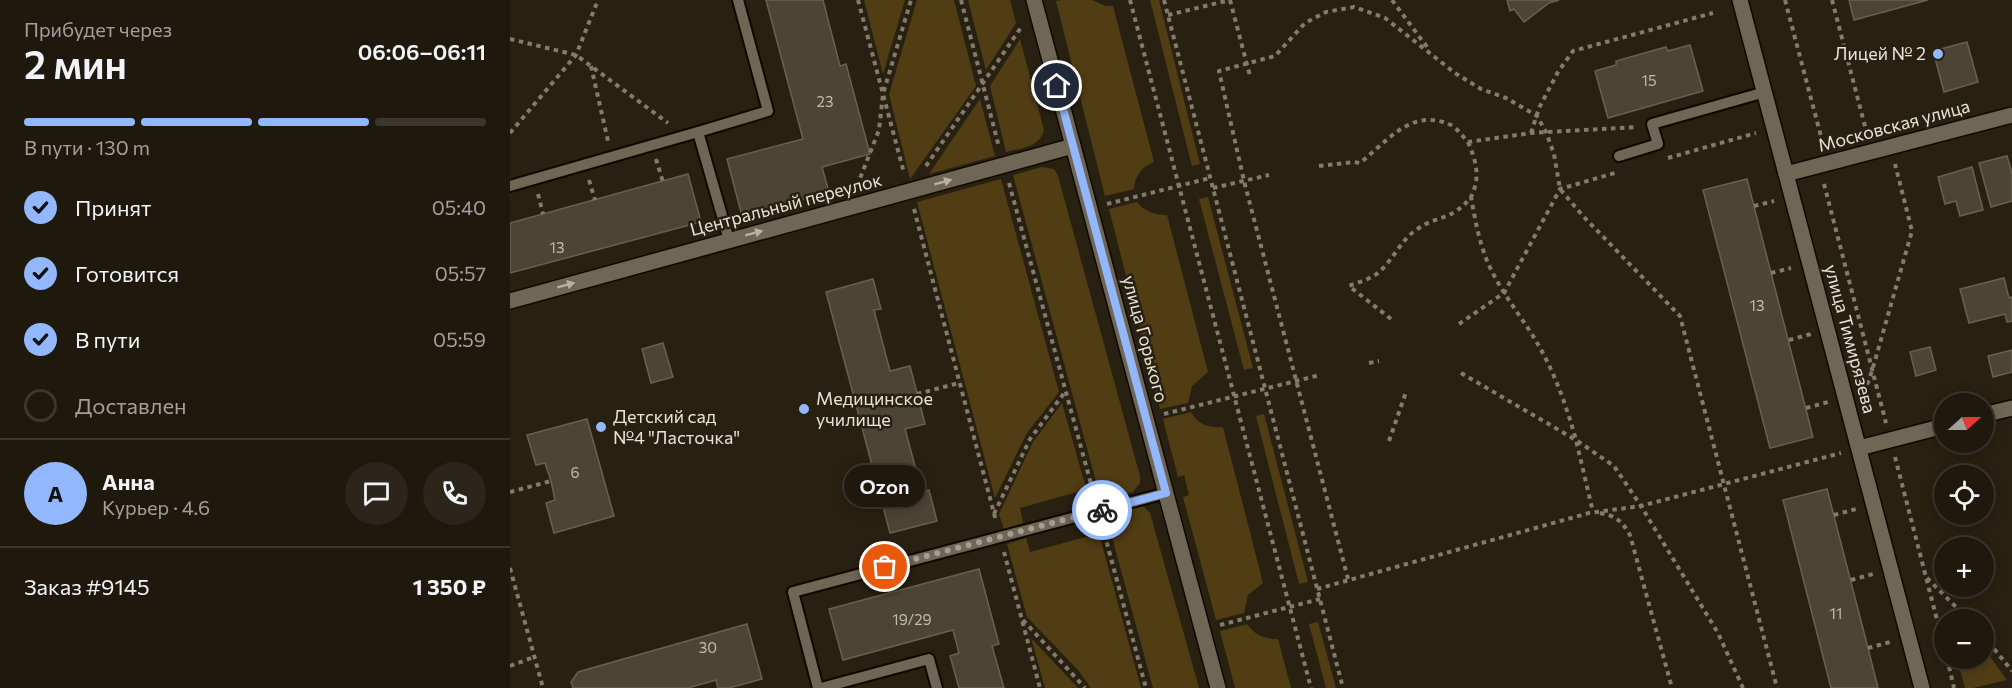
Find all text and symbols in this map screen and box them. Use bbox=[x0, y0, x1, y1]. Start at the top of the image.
text: Прибудет через bbox=[24, 17, 172, 41]
text: 06:06–06:11 bbox=[358, 38, 486, 65]
text: 2 мин bbox=[24, 39, 127, 87]
place label: Лицей № 2 bbox=[1834, 42, 1926, 64]
marker: Лицей № 2 bbox=[1931, 47, 1945, 61]
pin bbox=[1031, 60, 1082, 111]
icon: home bbox=[1040, 69, 1073, 102]
house number: 15 bbox=[1641, 71, 1657, 89]
house number: 23 bbox=[817, 92, 833, 110]
street label: Московская улица bbox=[1815, 94, 1972, 156]
text: В пути · 130 m bbox=[24, 135, 150, 159]
street label: Центральный переулок bbox=[687, 168, 884, 240]
one-way arrow bbox=[934, 177, 952, 186]
icon: check bbox=[24, 191, 57, 224]
text: Принят bbox=[75, 194, 151, 221]
text: 05:40 bbox=[432, 195, 486, 219]
one-way arrow bbox=[745, 228, 764, 238]
house number: 13 bbox=[550, 238, 564, 256]
icon: check bbox=[24, 257, 57, 290]
text: Готовится bbox=[75, 260, 179, 287]
text: 05:57 bbox=[435, 261, 486, 285]
street label: улица Тимирязева bbox=[1821, 262, 1881, 416]
street label: улица Горького bbox=[1118, 273, 1173, 405]
one-way arrow bbox=[558, 280, 576, 289]
house number: 13 bbox=[1750, 296, 1764, 314]
icon: check bbox=[24, 323, 57, 356]
text: В пути bbox=[75, 326, 140, 353]
text: 05:59 bbox=[433, 327, 486, 351]
place label: Медицинское училище bbox=[816, 387, 933, 430]
text: Доставлен bbox=[75, 392, 187, 419]
north arrow bbox=[1934, 393, 1994, 453]
map controls bbox=[1934, 393, 1994, 669]
marker: Медицинское училище bbox=[797, 402, 811, 416]
place label: Детский сад №4 "Ласточка" bbox=[613, 405, 740, 448]
marker: Детский сад №4 "Ласточка" bbox=[594, 420, 608, 434]
button: chat bbox=[345, 462, 408, 525]
button: phone bbox=[423, 462, 486, 525]
house number: 6 bbox=[570, 463, 580, 481]
callout: Ozon bbox=[844, 465, 926, 507]
button: locate bbox=[1934, 465, 1994, 525]
text: Анна bbox=[102, 468, 155, 495]
text: Ozon bbox=[860, 474, 909, 498]
text: А bbox=[48, 480, 63, 507]
courier bbox=[1072, 480, 1132, 540]
icon: bike bbox=[1086, 494, 1119, 527]
text: Курьер · 4.6 bbox=[102, 495, 210, 519]
button: + bbox=[1934, 537, 1994, 597]
pin bbox=[859, 541, 910, 592]
icon: bag bbox=[868, 550, 901, 583]
text: Заказ #9145 bbox=[24, 573, 150, 600]
text: 1 350 ₽ bbox=[413, 573, 486, 600]
house number: 11 bbox=[1830, 604, 1842, 622]
button: − bbox=[1934, 609, 1994, 669]
house number: 19/29 bbox=[892, 610, 932, 628]
house number: 30 bbox=[699, 638, 717, 656]

